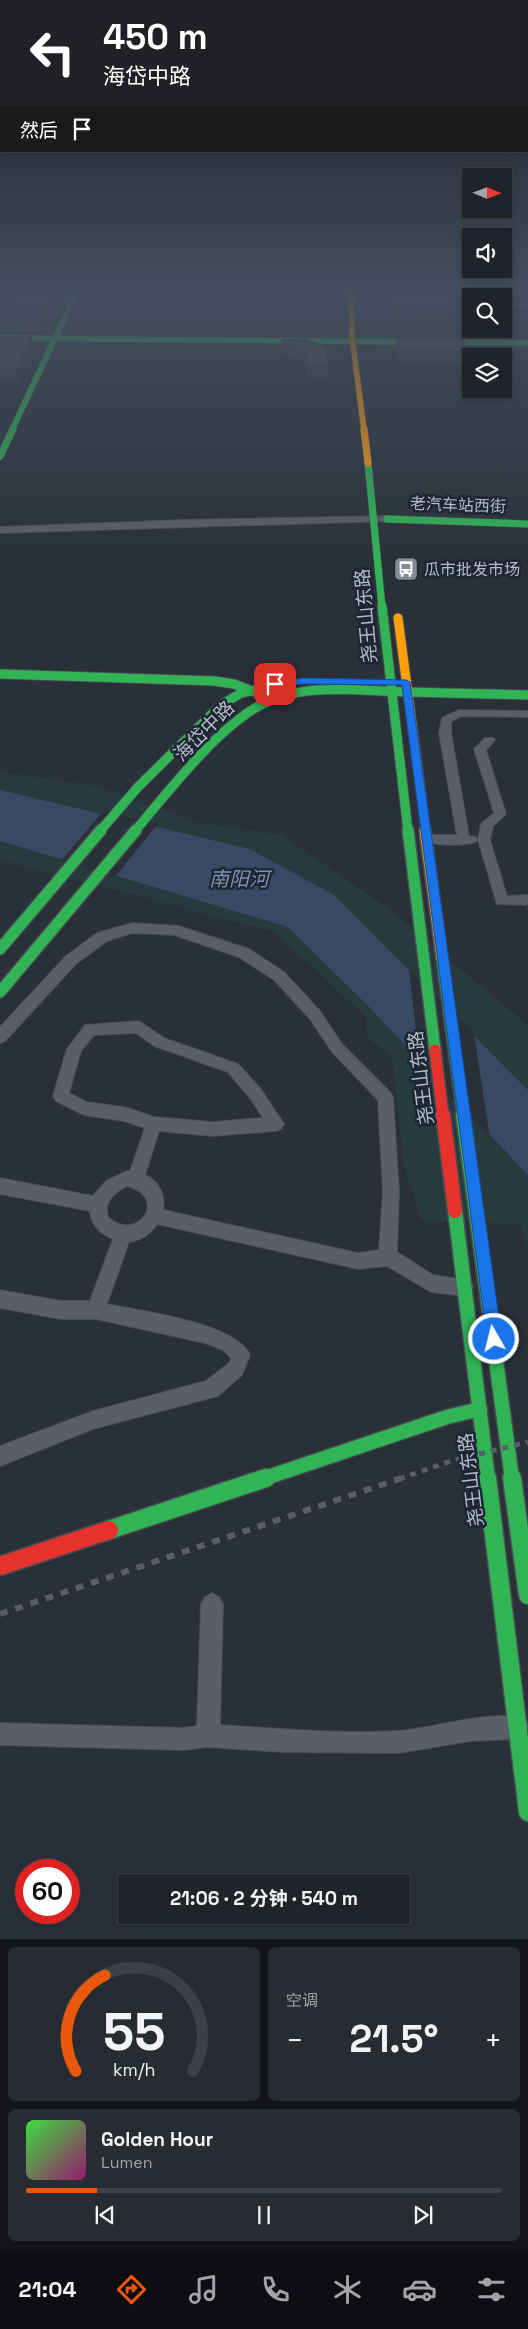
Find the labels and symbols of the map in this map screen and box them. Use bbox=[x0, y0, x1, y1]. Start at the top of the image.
north arrow bbox=[462, 168, 512, 218]
street label: 老汽车站西街 bbox=[410, 493, 506, 517]
bus stop icon: 瓜市批发市场 bbox=[393, 556, 419, 582]
place label: 瓜市批发市场 bbox=[424, 559, 520, 580]
street label: 尧王山东路 bbox=[349, 568, 383, 664]
pin bbox=[254, 663, 296, 705]
street label: 海岱中路 bbox=[168, 695, 240, 767]
water label: 南阳河 bbox=[209, 866, 273, 892]
street label: 尧王山东路 bbox=[403, 1029, 439, 1127]
position arrow bbox=[467, 1312, 519, 1364]
street label: 尧王山东路 bbox=[453, 1431, 489, 1529]
speed limit sign: 60 bbox=[15, 1859, 80, 1924]

